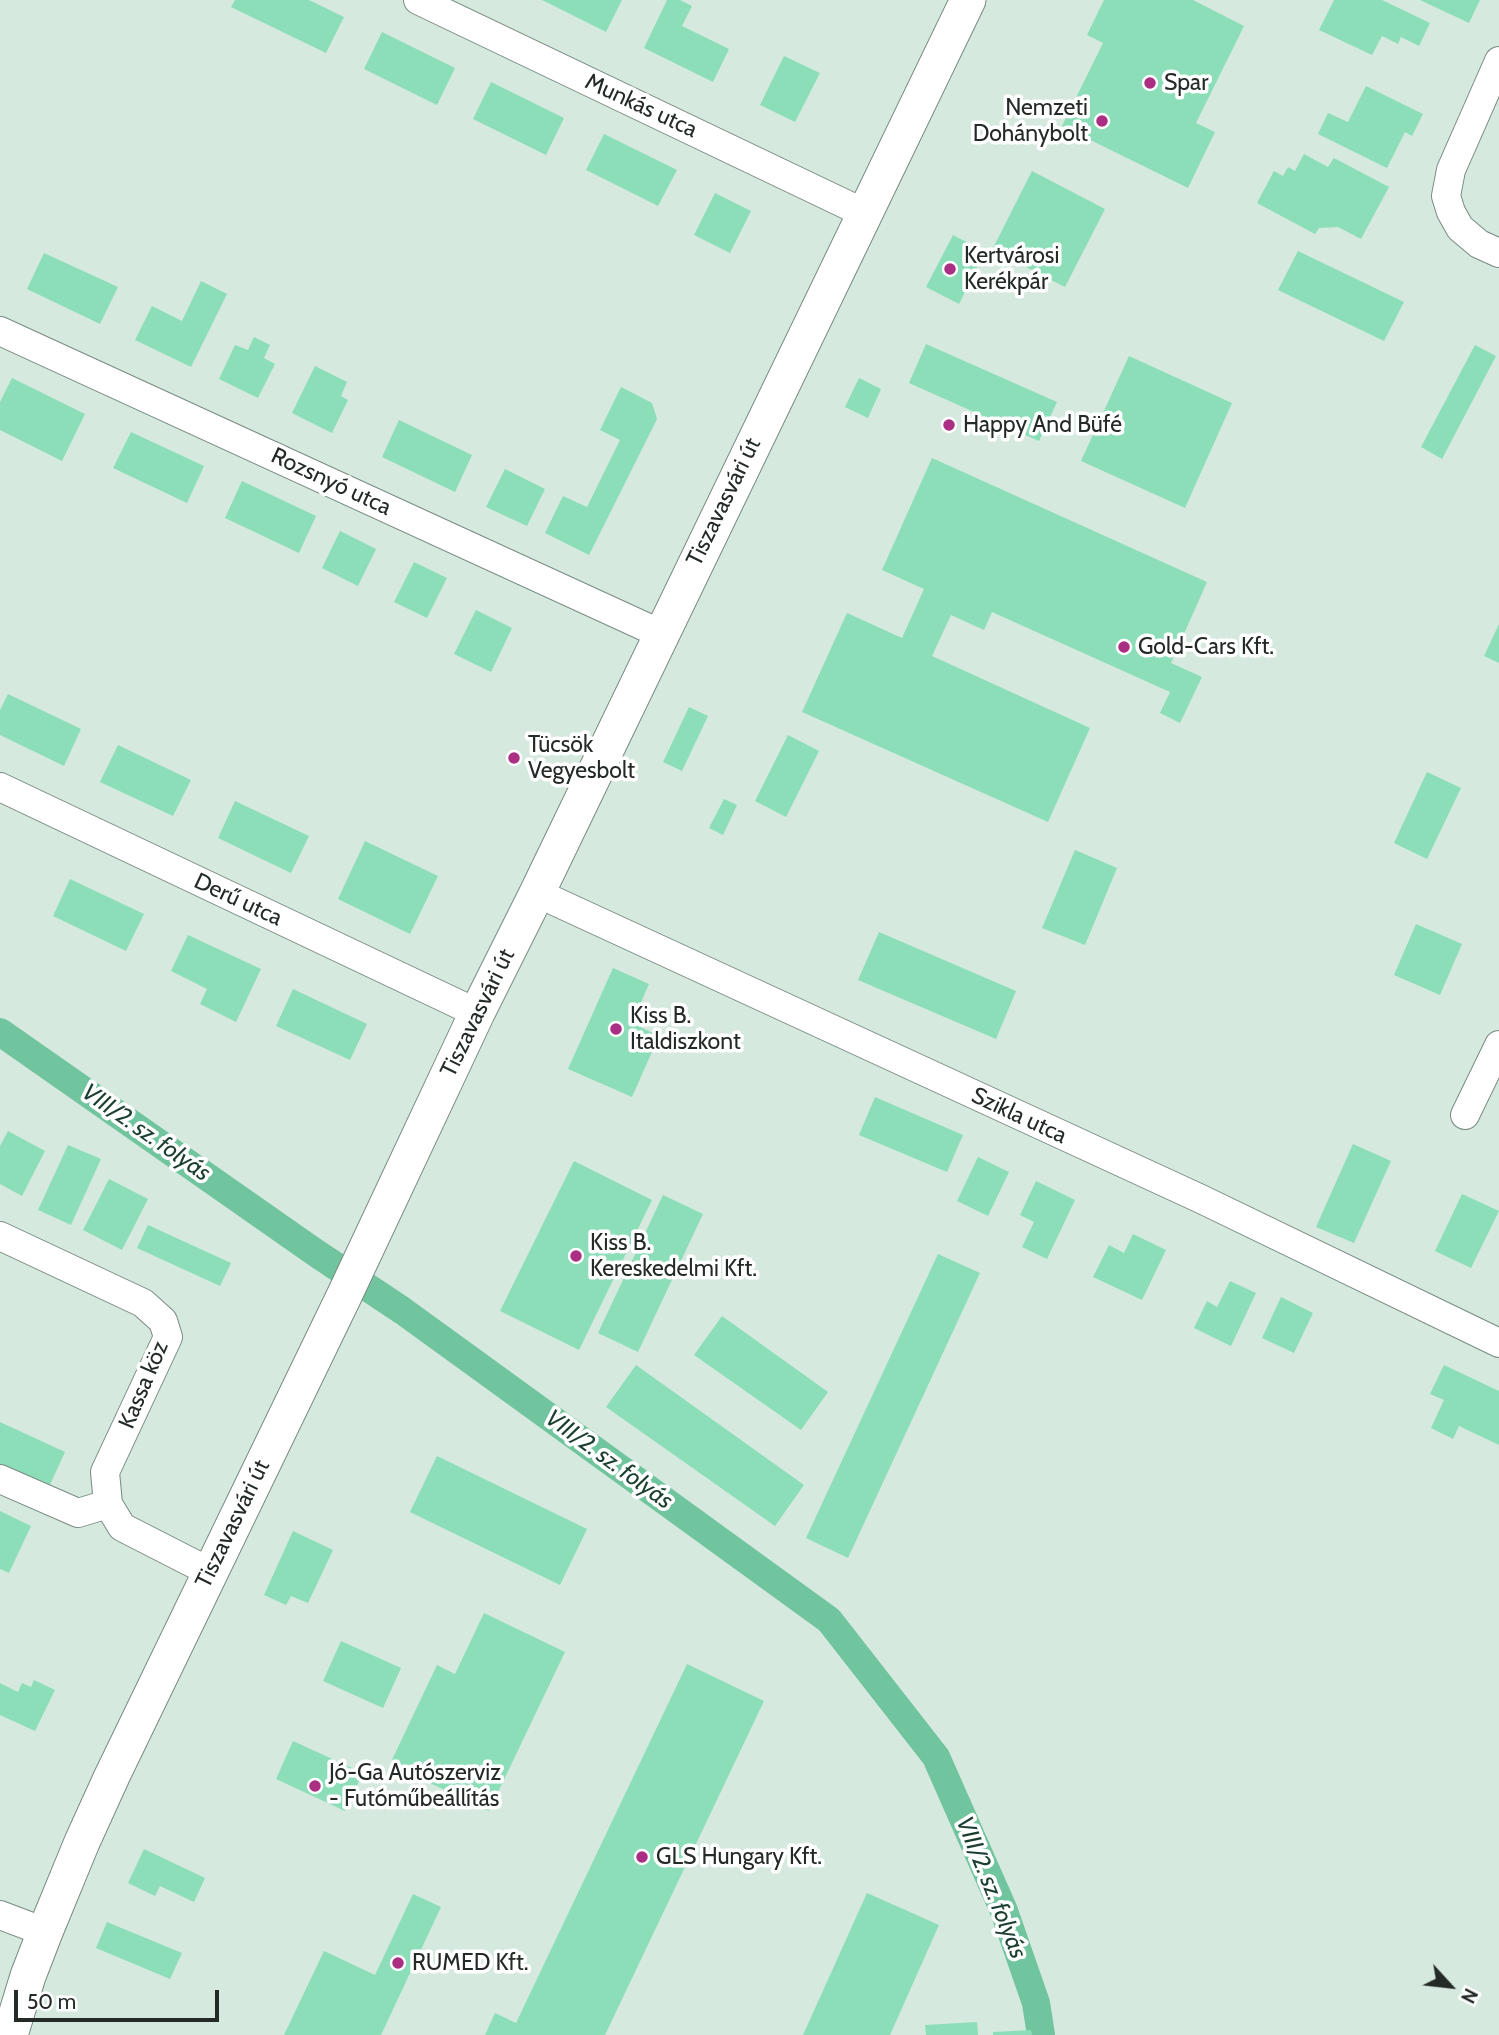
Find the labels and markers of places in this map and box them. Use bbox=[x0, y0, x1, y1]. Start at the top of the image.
place label: Spar bbox=[1164, 69, 1208, 97]
marker: Spar bbox=[1142, 75, 1158, 91]
place label: Nemzeti Dohánybolt bbox=[973, 94, 1088, 148]
marker: Nemzeti Dohánybolt bbox=[1094, 113, 1110, 129]
place label: Kertvárosi Kerékpár bbox=[964, 242, 1059, 296]
marker: Kertvárosi Kerékpár bbox=[942, 261, 958, 277]
place label: Happy And Büfé bbox=[963, 411, 1122, 439]
marker: Happy And Büfé bbox=[941, 417, 957, 433]
place label: Gold-Cars Kft. bbox=[1138, 633, 1274, 661]
marker: Gold-Cars Kft. bbox=[1116, 639, 1132, 655]
place label: Tücsök Vegyesbolt bbox=[528, 731, 635, 785]
marker: Tücsök Vegyesbolt bbox=[506, 750, 522, 766]
place label: Kiss B. Italdiszkont bbox=[630, 1002, 741, 1056]
marker: Kiss B. Italdiszkont bbox=[608, 1021, 624, 1037]
place label: Kiss B. Kereskedelmi Kft. bbox=[590, 1229, 757, 1283]
marker: Kiss B. Kereskedelmi Kft. bbox=[568, 1248, 584, 1264]
place label: Jó-Ga Autószerviz - Futóműbeállítás bbox=[329, 1759, 501, 1813]
marker: Jó-Ga Autószerviz - Futóműbeállítás bbox=[307, 1778, 323, 1794]
place label: GLS Hungary Kft. bbox=[656, 1843, 822, 1871]
marker: GLS Hungary Kft. bbox=[634, 1849, 650, 1865]
place label: RUMED Kft. bbox=[412, 1949, 528, 1977]
marker: RUMED Kft. bbox=[390, 1955, 406, 1971]

